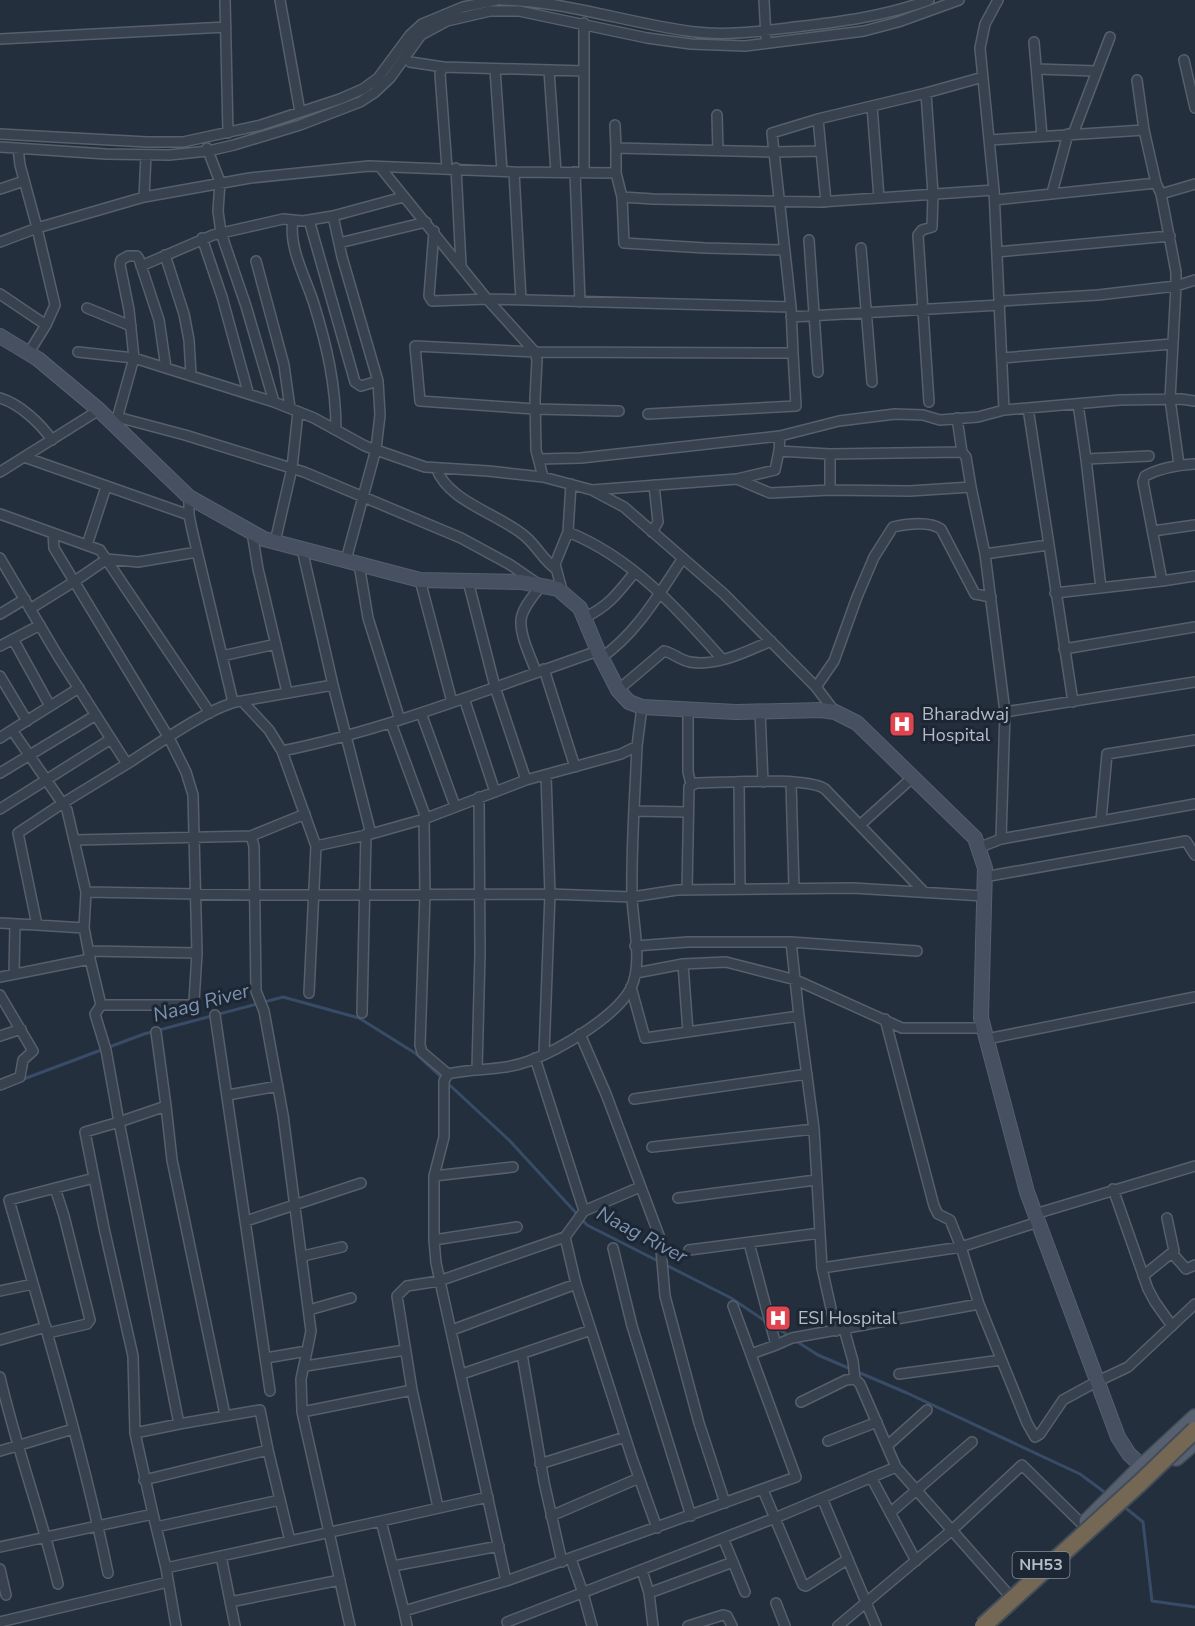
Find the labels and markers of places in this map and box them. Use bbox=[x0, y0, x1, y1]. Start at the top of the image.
place label: Bharadwaj Hospital bbox=[922, 702, 1009, 747]
hospital icon: Bharadwaj Hospital bbox=[887, 709, 917, 739]
hospital icon: ESI Hospital bbox=[763, 1303, 793, 1333]
place label: ESI Hospital bbox=[798, 1306, 897, 1330]

